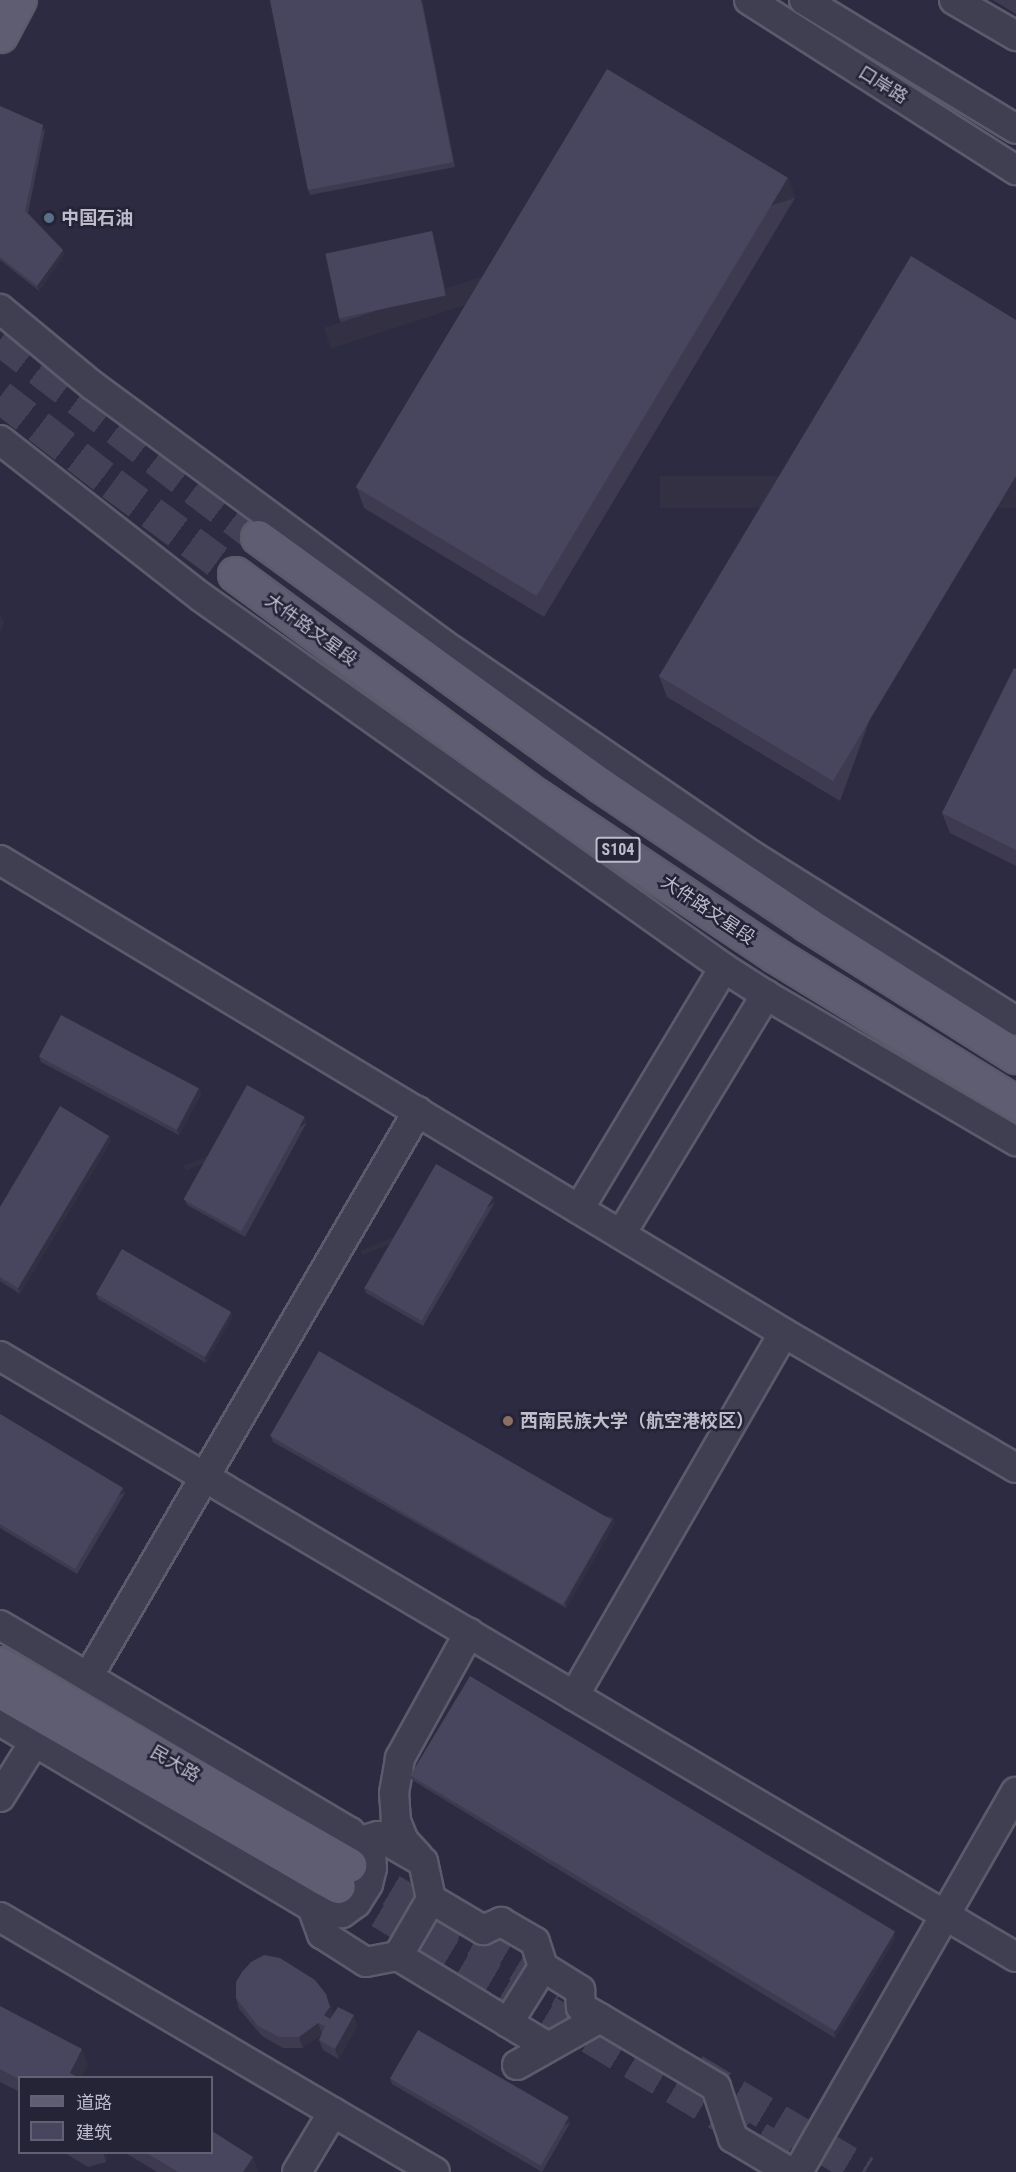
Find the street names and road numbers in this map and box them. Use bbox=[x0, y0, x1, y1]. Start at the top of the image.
street label: 口岸路 bbox=[854, 62, 912, 108]
street label: 大件路文星段 bbox=[261, 590, 361, 670]
road number: S104 bbox=[596, 837, 640, 863]
street label: 大件路文星段 bbox=[657, 871, 759, 949]
street label: 民大路 bbox=[146, 1741, 204, 1787]

